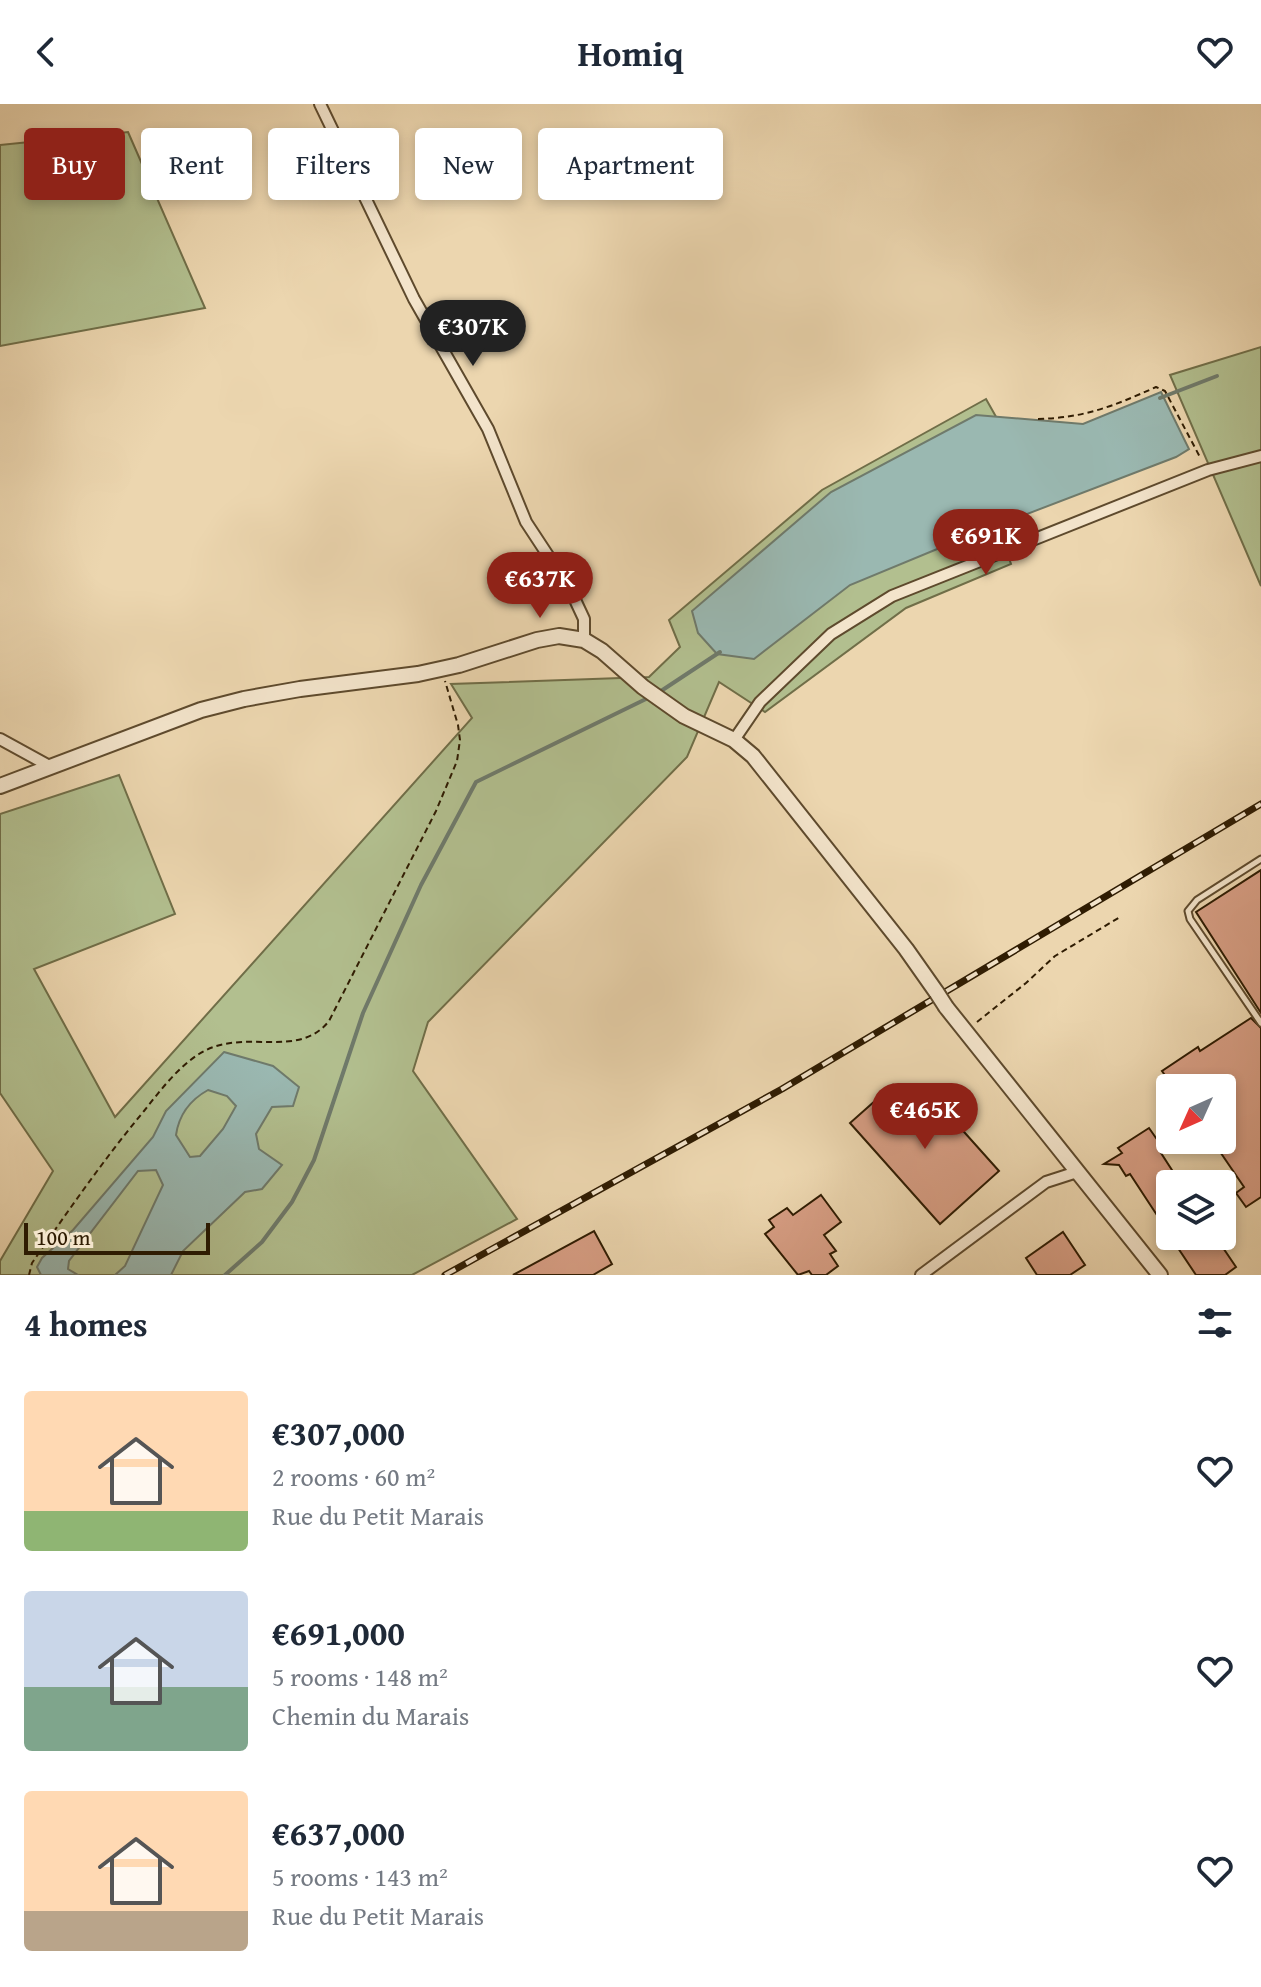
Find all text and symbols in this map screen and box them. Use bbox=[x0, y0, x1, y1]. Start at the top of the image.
text: Homiq bbox=[577, 26, 684, 79]
icon: back bbox=[24, 30, 68, 74]
icon: heart bbox=[1193, 30, 1237, 74]
chip: Buy bbox=[24, 128, 125, 200]
chip: Rent bbox=[141, 128, 252, 200]
chip: Filters bbox=[268, 128, 399, 200]
chip: New bbox=[415, 128, 522, 200]
chip: Apartment bbox=[538, 128, 723, 200]
pin: €307K bbox=[417, 300, 529, 368]
text: €307K bbox=[438, 306, 508, 345]
pin: €691K bbox=[930, 509, 1042, 577]
text: €691K bbox=[951, 515, 1021, 554]
pin: €637K bbox=[484, 552, 596, 620]
text: €637K bbox=[505, 558, 575, 597]
north arrow bbox=[1156, 1074, 1236, 1154]
map controls bbox=[1156, 1074, 1236, 1250]
pin: €465K bbox=[869, 1083, 981, 1151]
text: €465K bbox=[890, 1089, 960, 1128]
button: layers bbox=[1156, 1170, 1236, 1250]
scale bar bbox=[24, 1219, 210, 1255]
text: 100 m bbox=[36, 1221, 91, 1253]
text: 4 homes bbox=[24, 1299, 148, 1348]
icon: filters bbox=[1193, 1301, 1237, 1345]
text: €307,000 bbox=[272, 1408, 405, 1457]
icon: home bbox=[88, 1423, 184, 1519]
icon: heart bbox=[1193, 1449, 1237, 1493]
text: 2 rooms · 60 m² bbox=[272, 1457, 435, 1496]
text: Rue du Petit Marais bbox=[272, 1496, 484, 1535]
text: €691,000 bbox=[272, 1608, 405, 1657]
icon: home bbox=[88, 1623, 184, 1719]
icon: heart bbox=[1193, 1649, 1237, 1693]
text: 5 rooms · 148 m² bbox=[272, 1657, 448, 1696]
text: Chemin du Marais bbox=[272, 1696, 469, 1735]
text: €637,000 bbox=[272, 1808, 405, 1857]
icon: home bbox=[88, 1823, 184, 1919]
icon: heart bbox=[1193, 1849, 1237, 1893]
text: 5 rooms · 143 m² bbox=[272, 1857, 448, 1896]
text: Rue du Petit Marais bbox=[272, 1896, 484, 1935]

